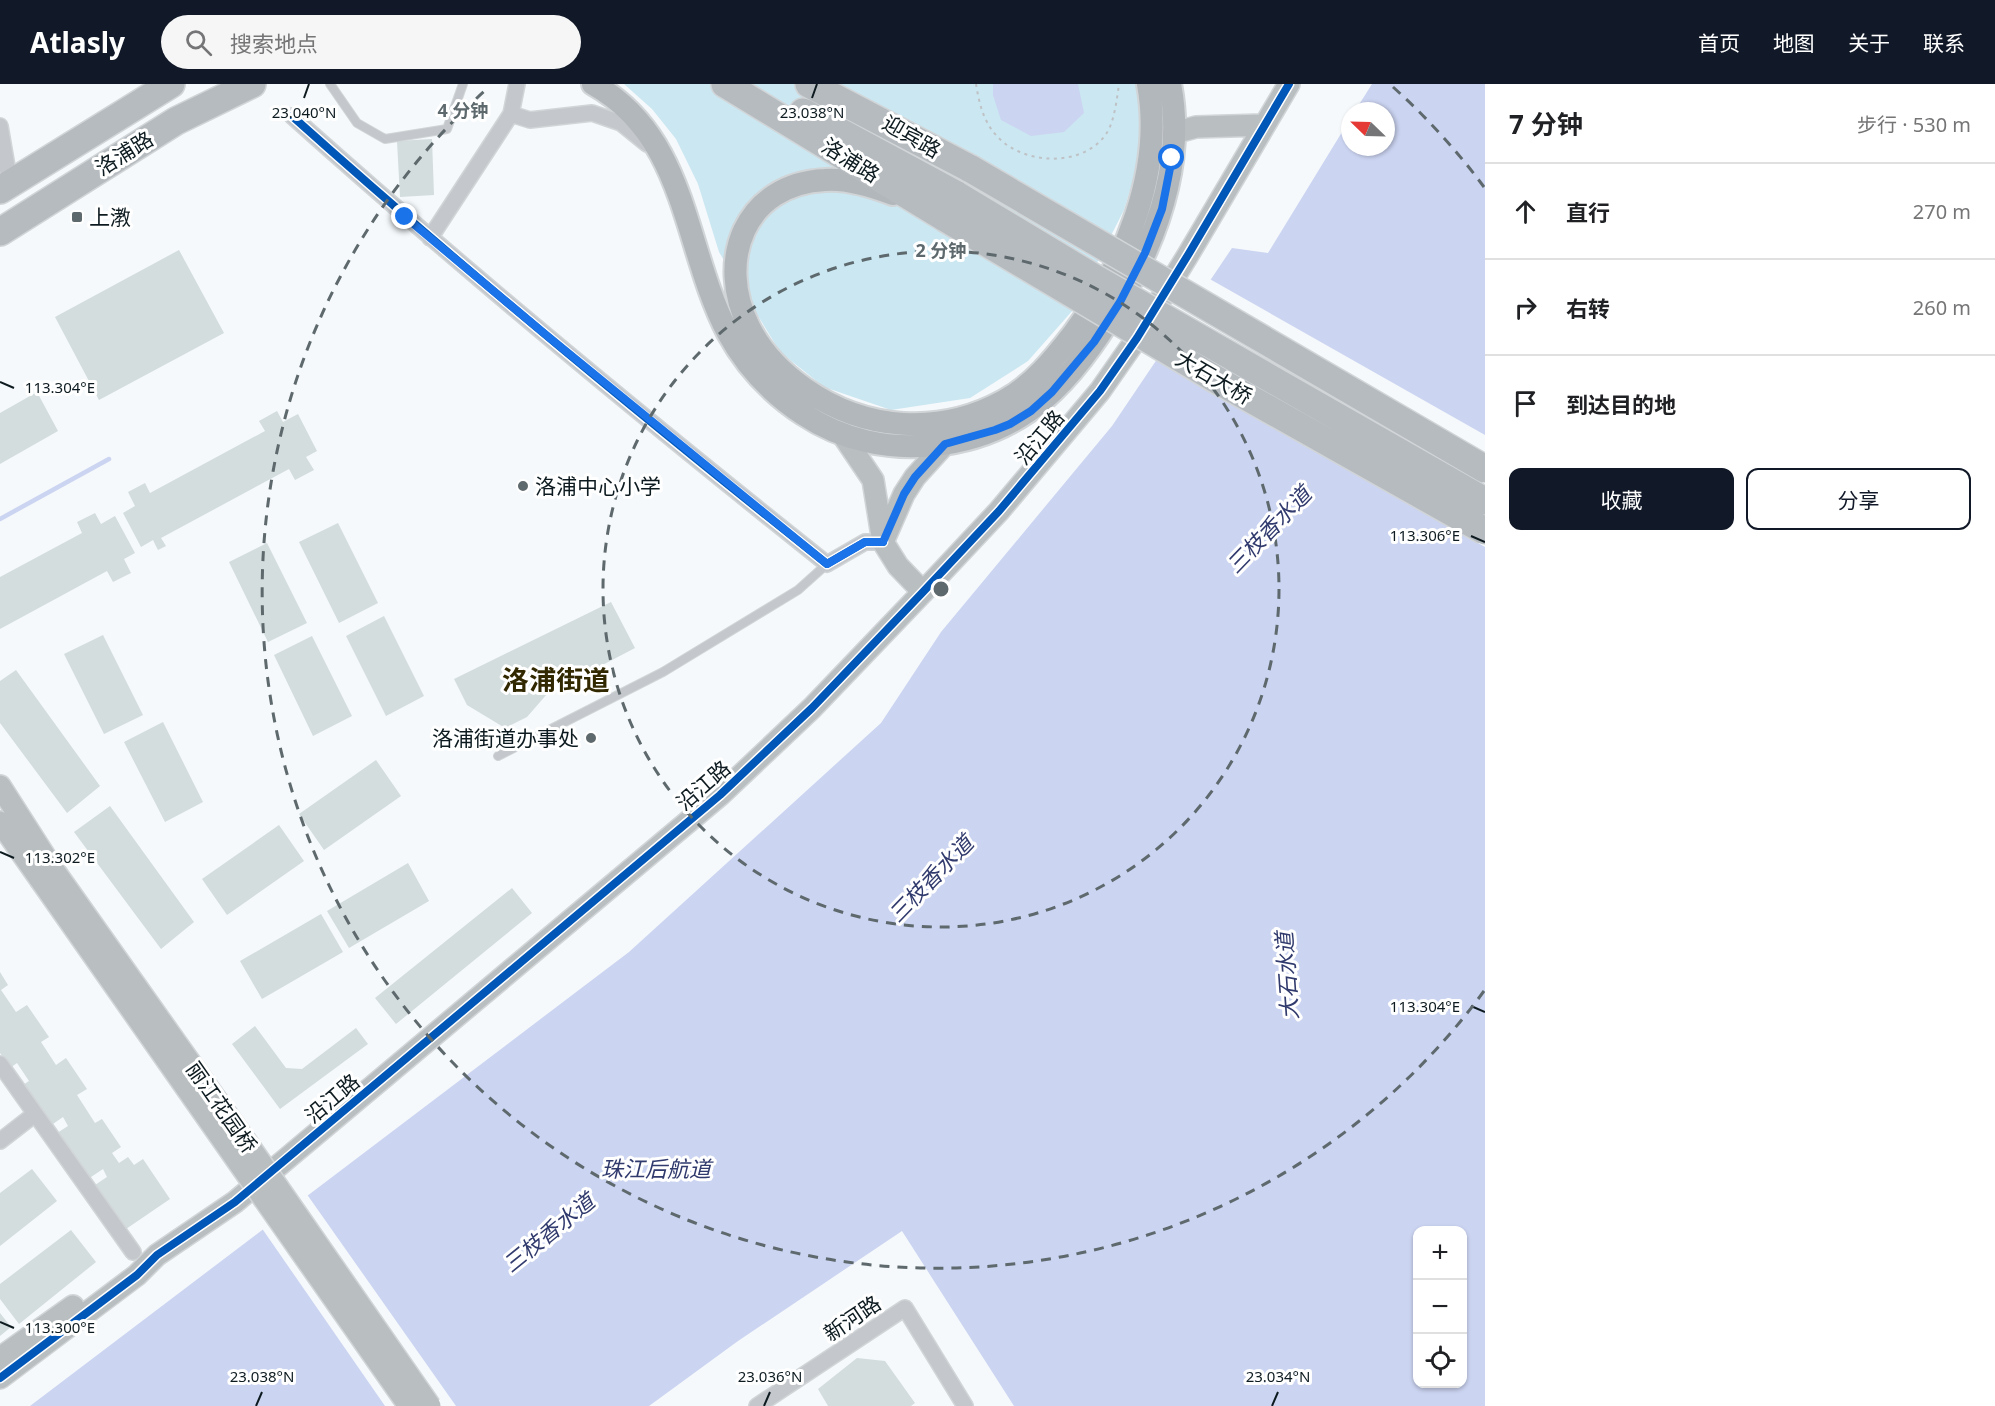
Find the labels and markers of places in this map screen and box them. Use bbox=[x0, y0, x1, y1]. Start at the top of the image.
place label: 上漖 bbox=[89, 203, 131, 231]
marker: 上漖 bbox=[70, 210, 84, 224]
place label: 洛浦中心小学 bbox=[535, 472, 661, 500]
marker: 洛浦中心小学 bbox=[516, 479, 530, 493]
centre of rings bbox=[931, 579, 951, 599]
place label: 洛浦街道办事处 bbox=[432, 724, 579, 752]
marker: 洛浦街道办事处 bbox=[584, 731, 598, 745]

